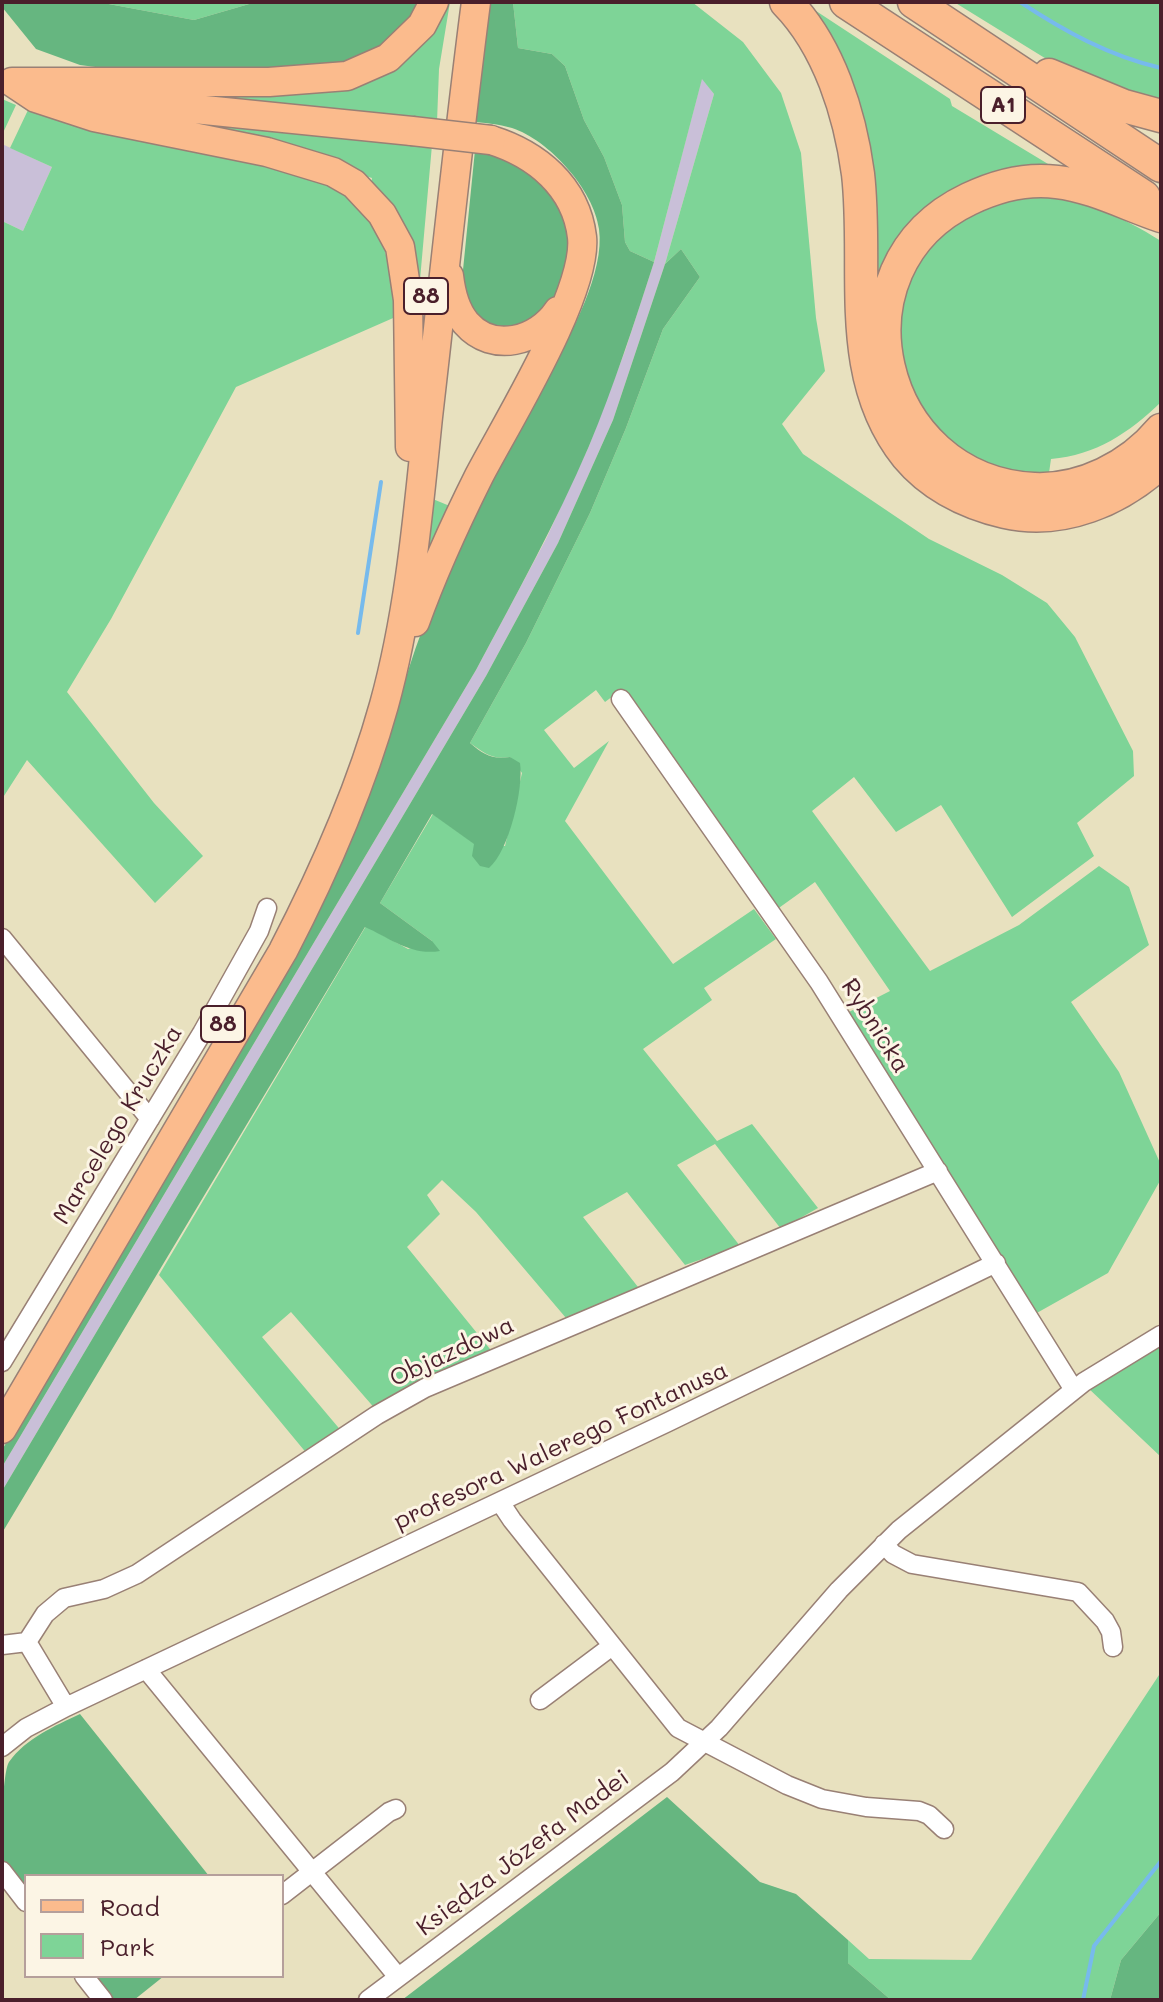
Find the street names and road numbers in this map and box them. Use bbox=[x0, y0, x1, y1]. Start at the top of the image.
road number: A1 bbox=[981, 87, 1025, 123]
road number: 88 bbox=[404, 278, 448, 314]
street label: Rybnicka bbox=[835, 974, 915, 1078]
road number: 88 bbox=[201, 1006, 245, 1042]
street label: Marcelego Kruczka bbox=[47, 1020, 189, 1230]
street label: Objazdowa bbox=[385, 1311, 519, 1393]
street label: profesora Walerego Fontanusa bbox=[390, 1356, 732, 1536]
street label: Księdza Józefa Madei bbox=[411, 1764, 635, 1942]

